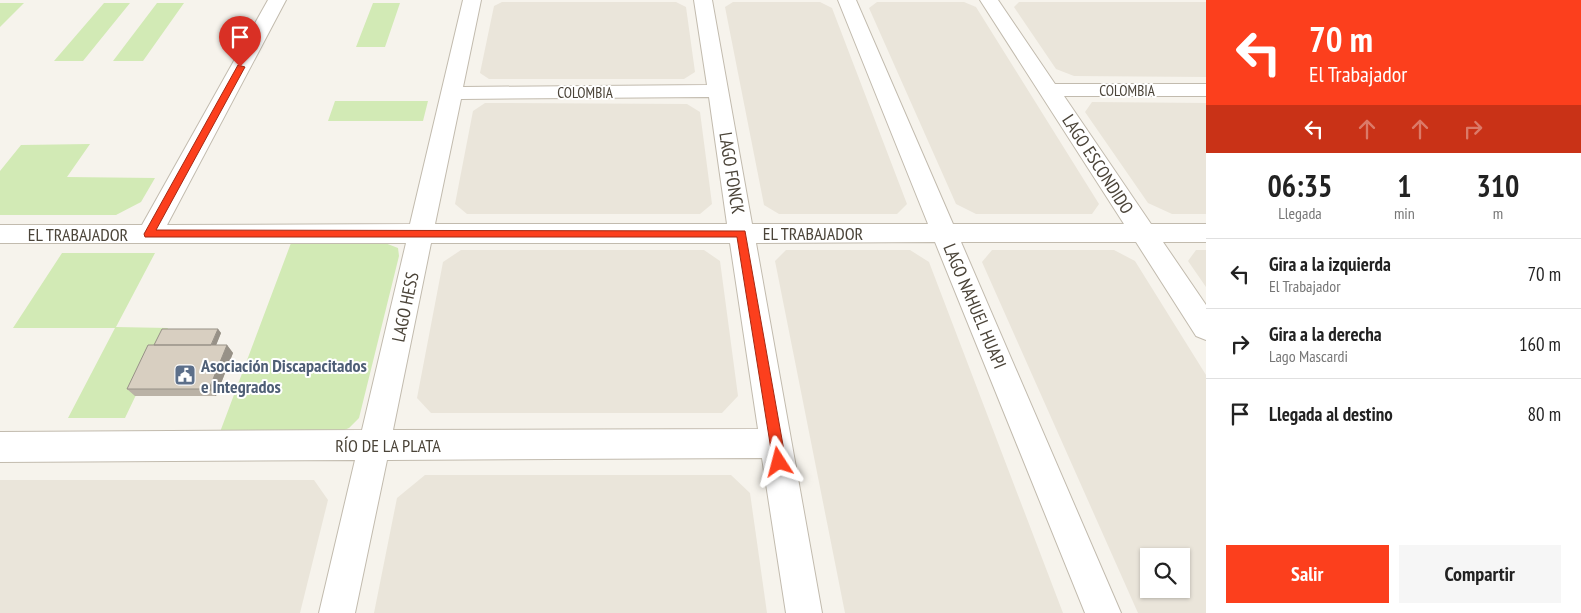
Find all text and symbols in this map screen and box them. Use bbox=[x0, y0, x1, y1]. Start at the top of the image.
pin bbox=[219, 16, 261, 67]
text: 70 m bbox=[1309, 16, 1373, 62]
icon: left bbox=[1226, 20, 1291, 85]
icon: arrive bbox=[226, 23, 254, 51]
text: El Trabajador bbox=[1309, 60, 1407, 88]
street label: COLOMBIA bbox=[1099, 81, 1156, 100]
street label: COLOMBIA bbox=[557, 83, 614, 102]
street label: LAGO ESCONDIDO bbox=[1057, 110, 1139, 218]
icon: left bbox=[1300, 115, 1328, 143]
icon: ahead bbox=[1353, 115, 1381, 143]
icon: ahead bbox=[1406, 115, 1434, 143]
icon: right bbox=[1459, 115, 1487, 143]
street label: LAGO FONCK bbox=[714, 131, 750, 216]
text: 06:35 bbox=[1268, 166, 1332, 205]
text: 1 bbox=[1397, 166, 1412, 205]
text: 310 bbox=[1476, 166, 1519, 205]
text: Llegada bbox=[1278, 203, 1322, 223]
text: min bbox=[1394, 203, 1415, 223]
text: m bbox=[1493, 203, 1503, 223]
street label: EL TRABAJADOR bbox=[763, 222, 864, 245]
street label: EL TRABAJADOR bbox=[28, 223, 129, 246]
street label: LAGO NAHUEL HUAPI bbox=[938, 240, 1012, 372]
text: Gira a la izquierda bbox=[1269, 252, 1391, 276]
icon: left bbox=[1226, 260, 1254, 288]
text: 70 m bbox=[1528, 262, 1561, 286]
street label: LAGO HESS bbox=[386, 270, 424, 344]
text: El Trabajador bbox=[1269, 276, 1341, 296]
text: Gira a la derecha bbox=[1269, 322, 1382, 346]
icon: right bbox=[1226, 330, 1254, 358]
text: 160 m bbox=[1519, 332, 1561, 356]
text: Lago Mascardi bbox=[1269, 346, 1348, 366]
place label: Asociación Discapacitados e Integrados bbox=[200, 354, 367, 398]
public building icon: Asociación Discapacitados e Integrados bbox=[173, 363, 197, 387]
icon: arrive bbox=[1226, 400, 1254, 428]
text: Llegada al destino bbox=[1269, 402, 1393, 426]
text: 80 m bbox=[1528, 402, 1561, 426]
street label: RÍO DE LA PLATA bbox=[335, 434, 441, 457]
position arrow bbox=[752, 435, 804, 487]
button: Salir bbox=[1226, 545, 1389, 603]
button: Compartir bbox=[1399, 545, 1561, 603]
map controls bbox=[1140, 548, 1190, 598]
button: search bbox=[1140, 548, 1190, 598]

